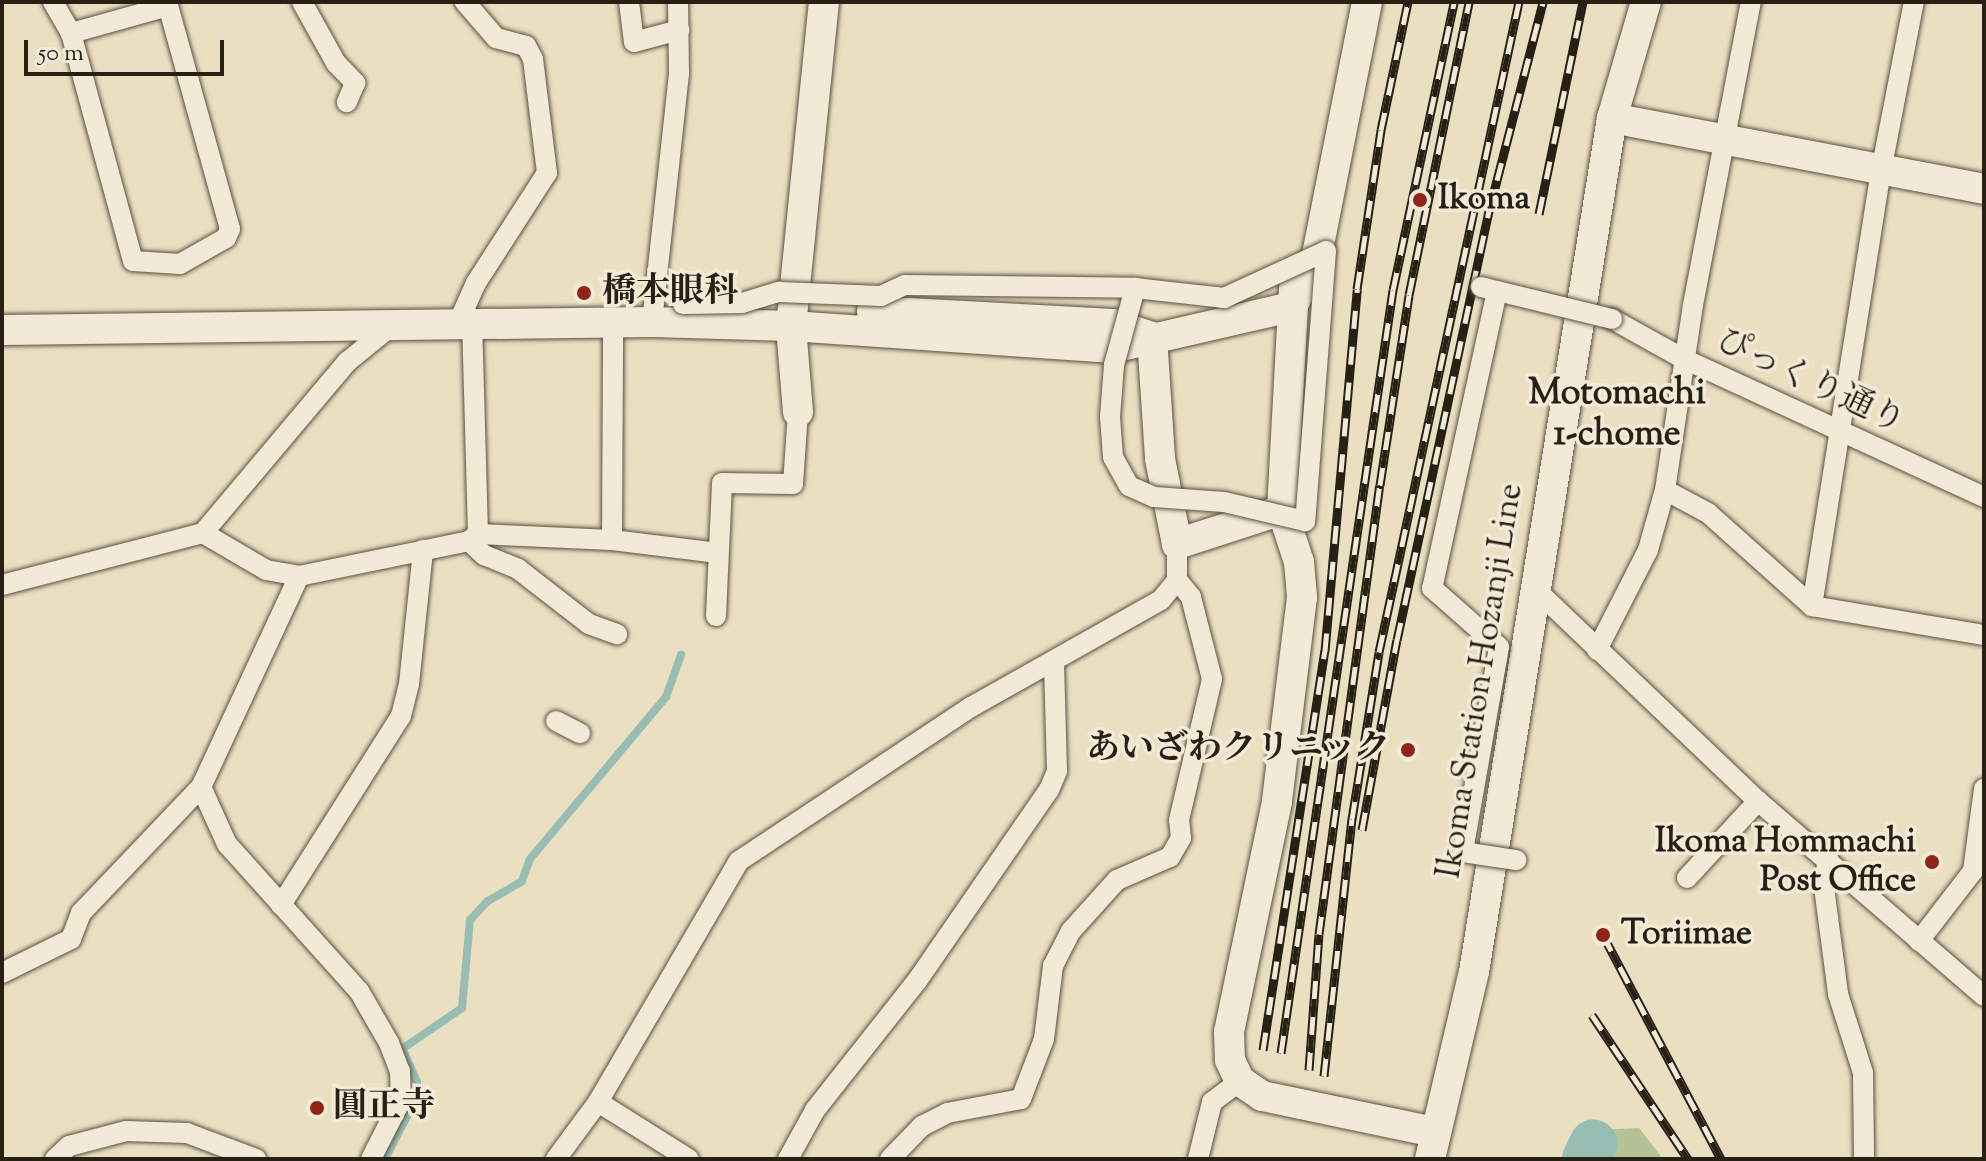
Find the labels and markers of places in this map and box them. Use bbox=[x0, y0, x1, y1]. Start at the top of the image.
place label: Ikoma bbox=[1438, 180, 1530, 220]
marker: Ikoma bbox=[1409, 189, 1431, 211]
place label: 橋本眼科 bbox=[602, 273, 738, 313]
marker: 橋本眼科 bbox=[573, 282, 595, 304]
place label: あいざわクリニック bbox=[1084, 730, 1390, 770]
marker: あいざわクリニック bbox=[1397, 739, 1419, 761]
place label: Ikoma Hommachi Post Office bbox=[1655, 822, 1916, 902]
marker: Ikoma Hommachi Post Office bbox=[1923, 853, 1941, 871]
place label: Toriimae bbox=[1621, 915, 1752, 955]
marker: Toriimae bbox=[1592, 924, 1614, 946]
place label: 圓正寺 bbox=[333, 1088, 435, 1128]
marker: 圓正寺 bbox=[308, 1099, 326, 1117]

